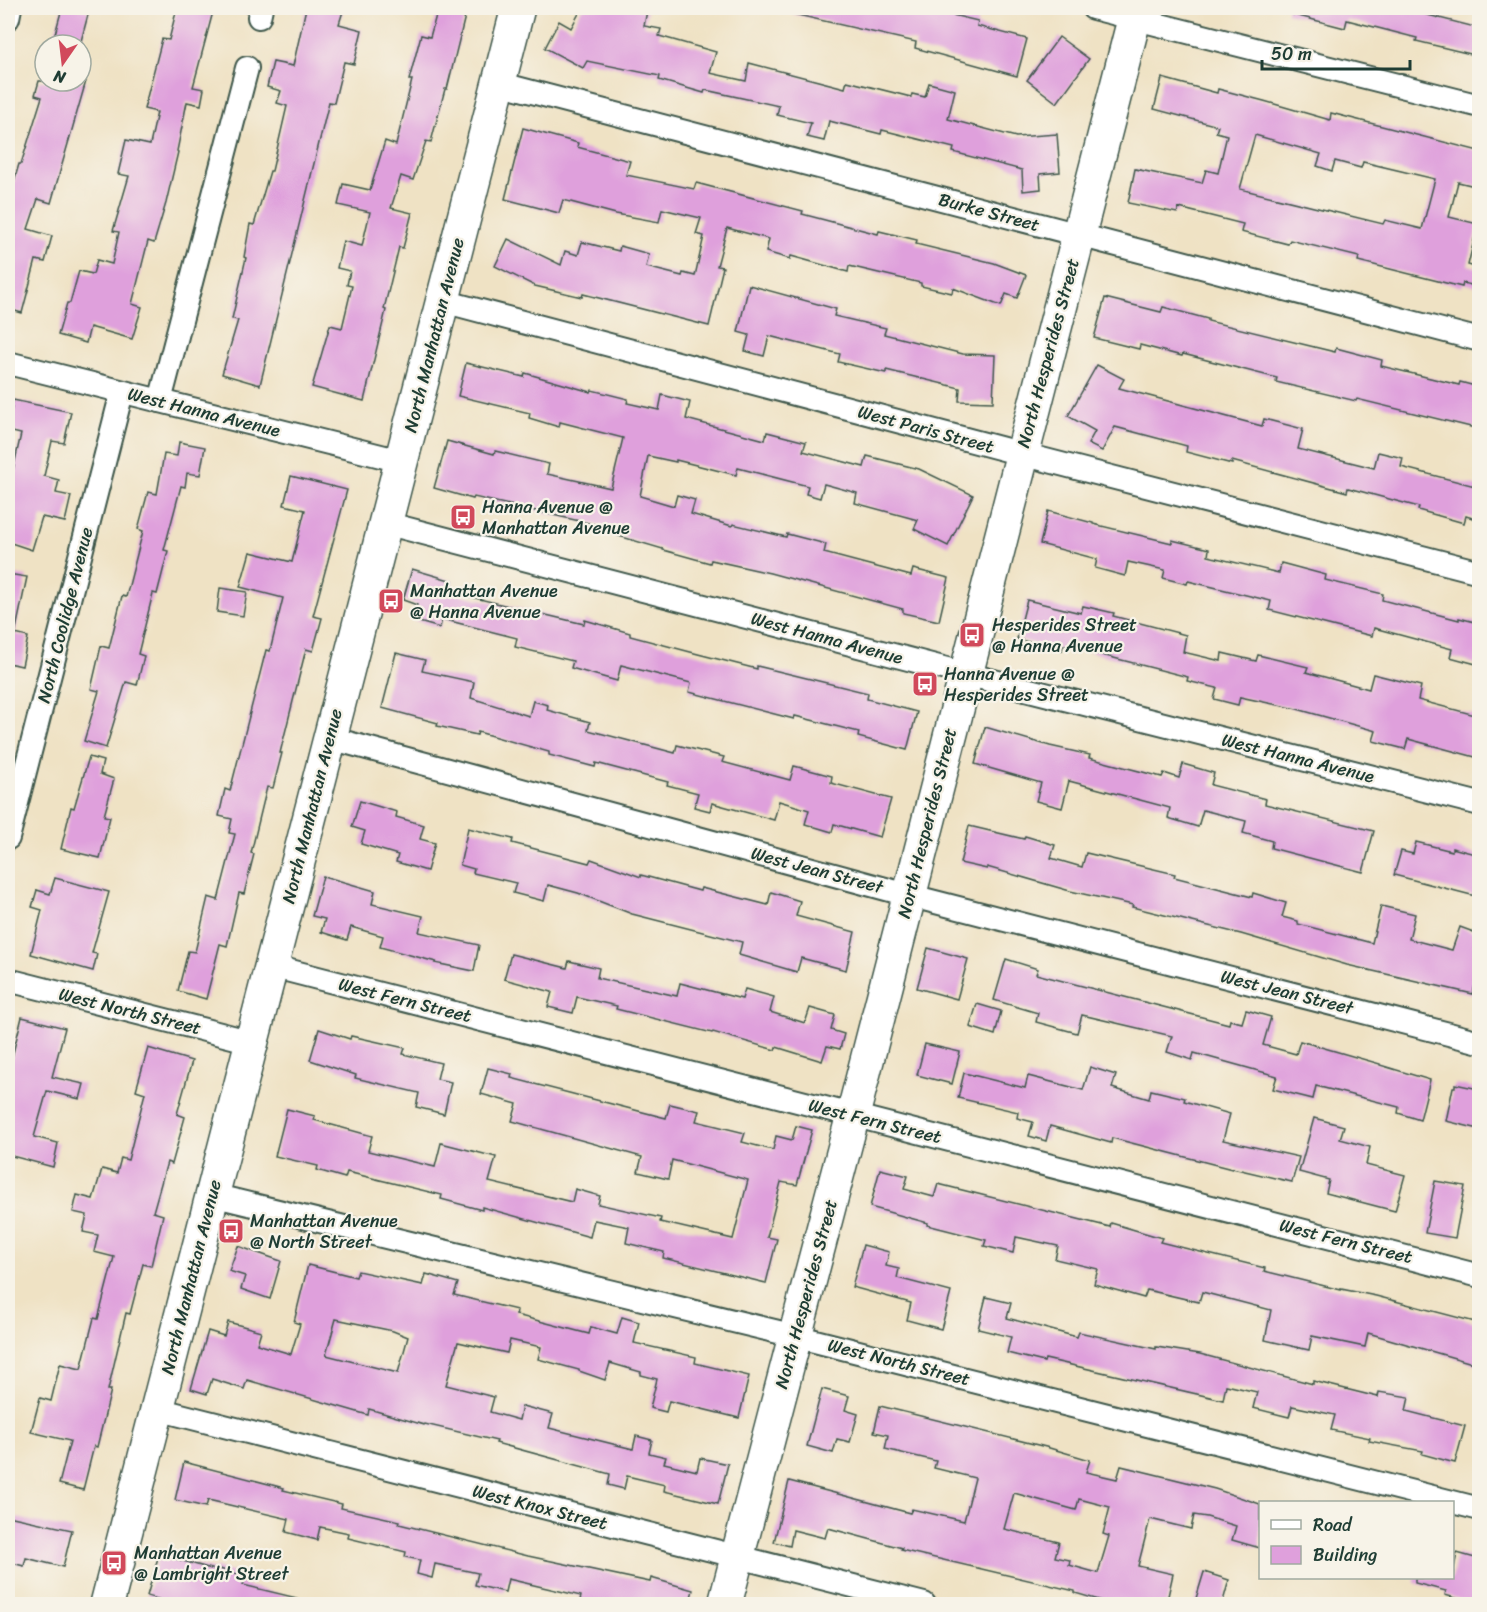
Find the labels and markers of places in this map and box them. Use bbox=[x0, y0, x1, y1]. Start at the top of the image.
place label: Hanna Avenue @ Manhattan Avenue bbox=[482, 491, 630, 544]
bus stop icon: Hanna Avenue @ Manhattan Avenue bbox=[448, 502, 478, 532]
place label: Manhattan Avenue @ Hanna Avenue bbox=[410, 575, 558, 628]
bus stop icon: Manhattan Avenue @ Hanna Avenue bbox=[376, 586, 406, 616]
place label: Hesperides Street @ Hanna Avenue bbox=[992, 609, 1137, 662]
bus stop icon: Hesperides Street @ Hanna Avenue bbox=[957, 620, 987, 650]
place label: Hanna Avenue @ Hesperides Street bbox=[944, 658, 1089, 711]
bus stop icon: Hanna Avenue @ Hesperides Street bbox=[910, 669, 940, 699]
place label: Manhattan Avenue @ North Street bbox=[250, 1205, 398, 1258]
bus stop icon: Manhattan Avenue @ North Street bbox=[216, 1216, 246, 1246]
place label: Manhattan Avenue @ Lambright Street bbox=[134, 1537, 289, 1590]
bus stop icon: Manhattan Avenue @ Lambright Street bbox=[99, 1548, 129, 1578]

